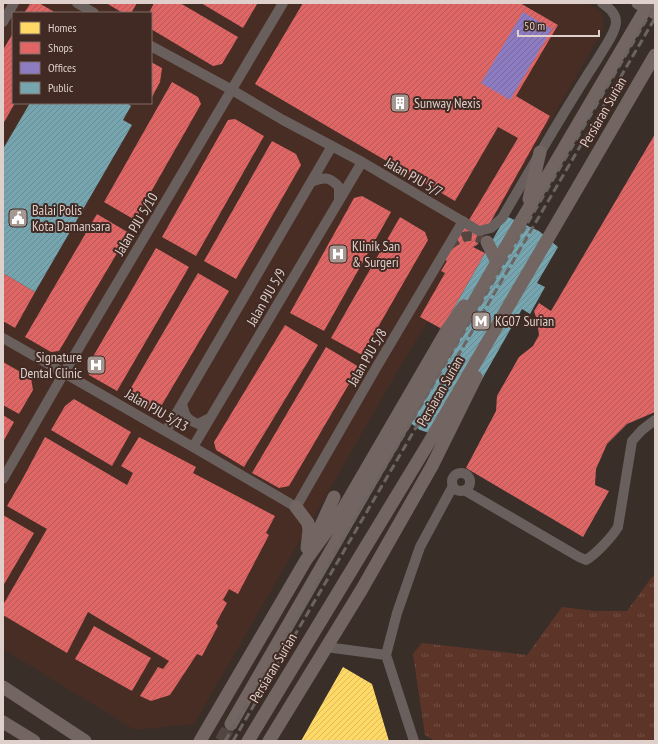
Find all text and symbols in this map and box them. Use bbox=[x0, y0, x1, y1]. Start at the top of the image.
legend bbox=[12, 12, 152, 104]
scale bar bbox=[518, 12, 599, 38]
text: 50 m bbox=[524, 18, 545, 33]
text: Homes bbox=[48, 20, 76, 35]
text: Shops bbox=[48, 40, 73, 55]
text: Offices bbox=[48, 60, 76, 75]
street label: Persiaran Surian bbox=[576, 74, 630, 150]
text: Public bbox=[48, 80, 74, 95]
building icon: Sunway Nexis bbox=[389, 92, 411, 114]
place label: Sunway Nexis bbox=[414, 94, 481, 112]
street label: Jalan PJU 5/7 bbox=[381, 153, 446, 201]
street label: Jalan PJU 5/10 bbox=[110, 189, 162, 259]
place label: Balai Polis Kota Damansara bbox=[32, 201, 110, 235]
public building icon: Balai Polis Kota Damansara bbox=[7, 207, 29, 229]
place label: Klinik San & Surgeri bbox=[352, 237, 400, 271]
hospital icon: Klinik San & Surgeri bbox=[327, 243, 349, 265]
street label: Jalan PJU 5/9 bbox=[242, 265, 290, 330]
metro station icon: KG07 Surian bbox=[470, 310, 492, 332]
place label: KG07 Surian bbox=[495, 312, 554, 330]
street label: Jalan PJU 5/8 bbox=[343, 325, 391, 390]
place label: Signature Dental Clinic bbox=[20, 348, 82, 382]
street label: Persiaran Surian bbox=[413, 353, 467, 429]
hospital icon: Signature Dental Clinic bbox=[85, 354, 107, 376]
street label: Jalan PJU 5/13 bbox=[121, 384, 192, 435]
street label: Persiaran Surian bbox=[245, 630, 301, 706]

